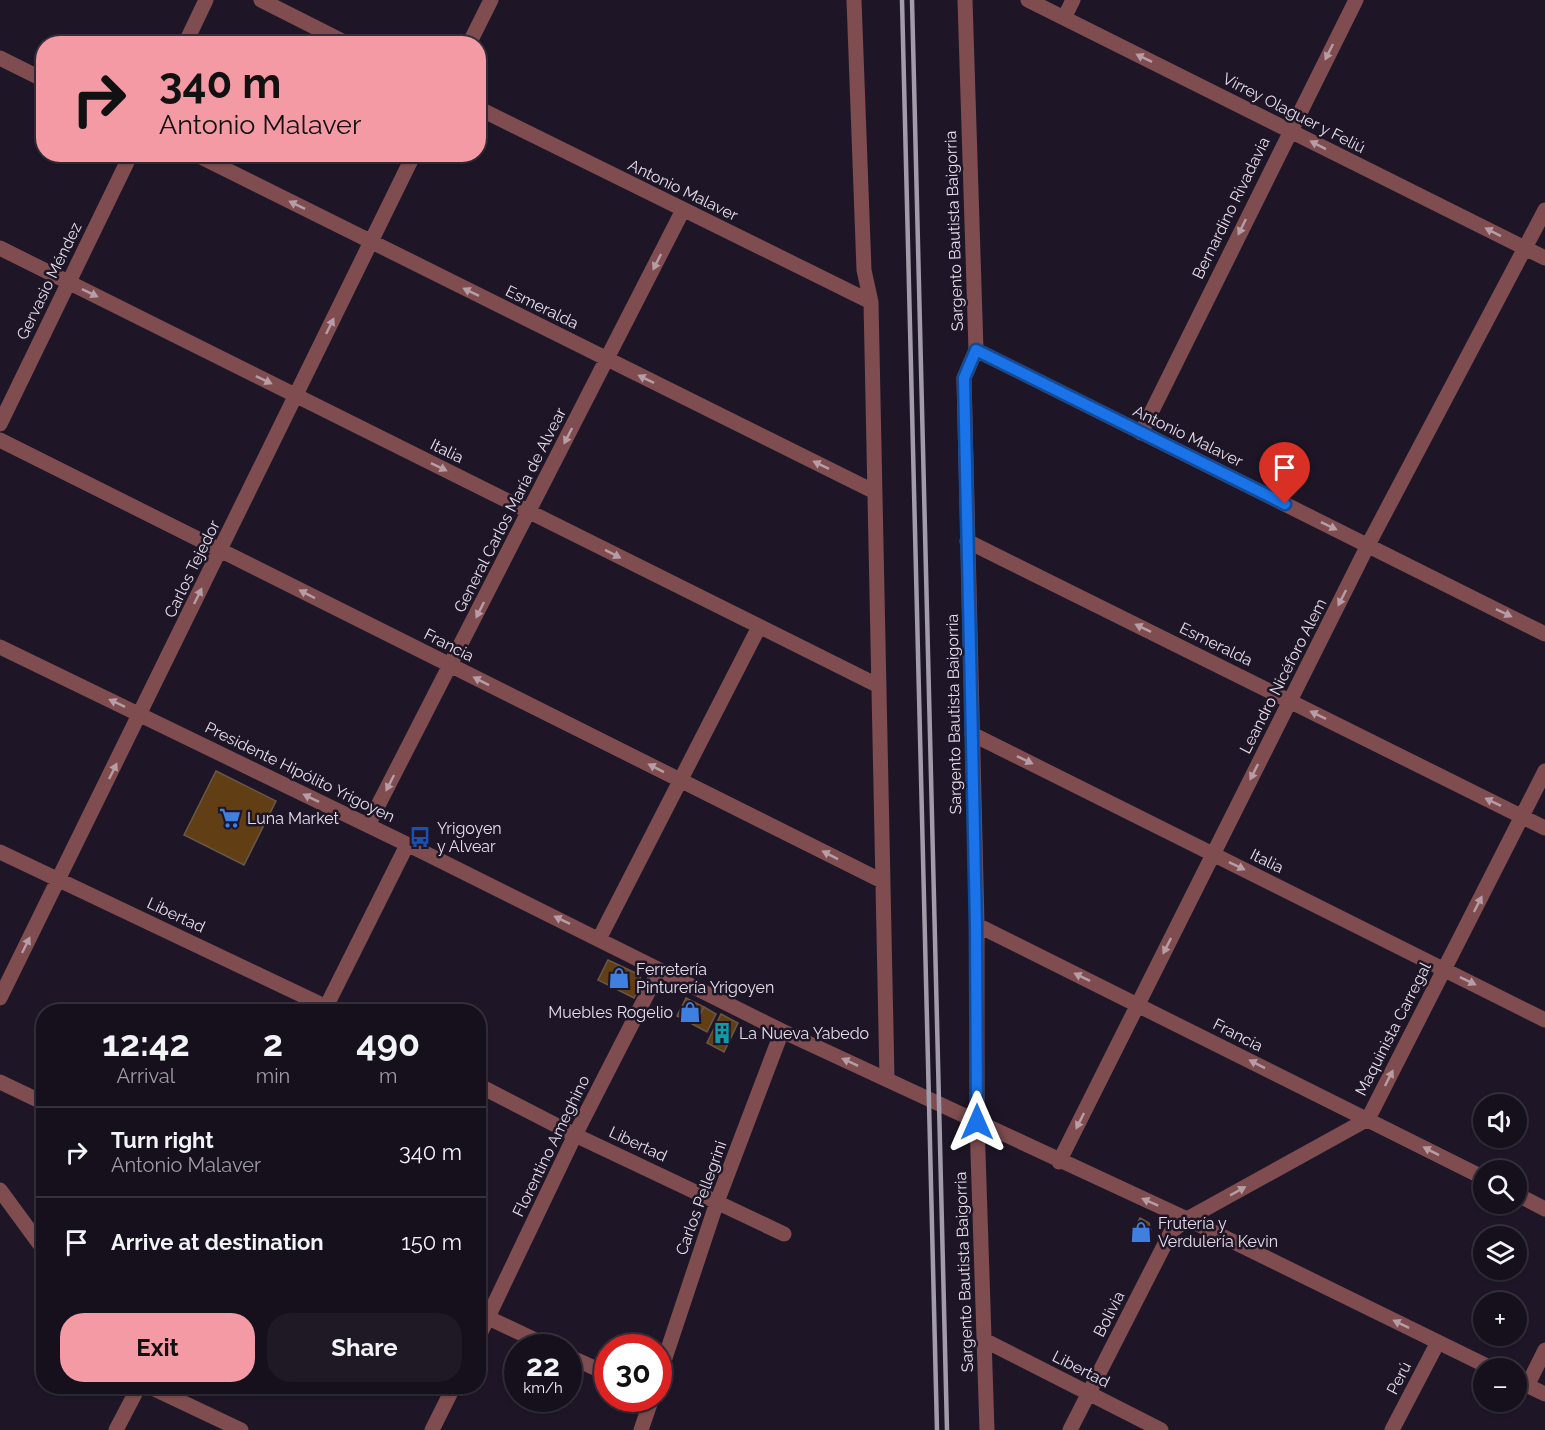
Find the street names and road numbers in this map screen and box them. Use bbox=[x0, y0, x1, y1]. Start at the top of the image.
street label: Virrey Olaguer y Feliú bbox=[1220, 69, 1368, 157]
street label: Sargento Bautista Baigorria bbox=[941, 130, 967, 332]
street label: Bernardino Rivadavia bbox=[1188, 134, 1274, 282]
street label: Antonio Malaver bbox=[625, 155, 741, 225]
street label: Gervasio Méndez bbox=[12, 219, 86, 343]
street label: Esmeralda bbox=[502, 281, 582, 333]
street label: Antonio Malaver bbox=[1130, 401, 1246, 471]
street label: General Carlos María de Alvear bbox=[450, 404, 570, 616]
street label: Italia bbox=[427, 435, 467, 467]
street label: Carlos Tejedor bbox=[160, 517, 224, 621]
street label: Leandro Nicéforo Alem bbox=[1236, 595, 1330, 757]
street label: Sargento Bautista Baigorria bbox=[943, 614, 965, 814]
street label: Esmeralda bbox=[1176, 618, 1256, 670]
street label: Francia bbox=[421, 624, 477, 666]
street label: Presidente Hipólito Yrigoyen bbox=[202, 718, 398, 826]
street label: Italia bbox=[1247, 845, 1287, 877]
street label: Libertad bbox=[144, 893, 208, 937]
street label: Maquinista Carregal bbox=[1351, 959, 1435, 1099]
street label: Francia bbox=[1210, 1014, 1266, 1056]
street label: Florentino Ameghino bbox=[508, 1072, 594, 1220]
street label: Libertad bbox=[606, 1122, 670, 1166]
street label: Carlos Pellegrini bbox=[672, 1138, 730, 1258]
street label: Sargento Bautista Baigorria bbox=[951, 1171, 977, 1373]
street label: Bolivia bbox=[1089, 1288, 1129, 1340]
street label: Libertad bbox=[1049, 1347, 1113, 1391]
street label: Perú bbox=[1383, 1358, 1415, 1398]

